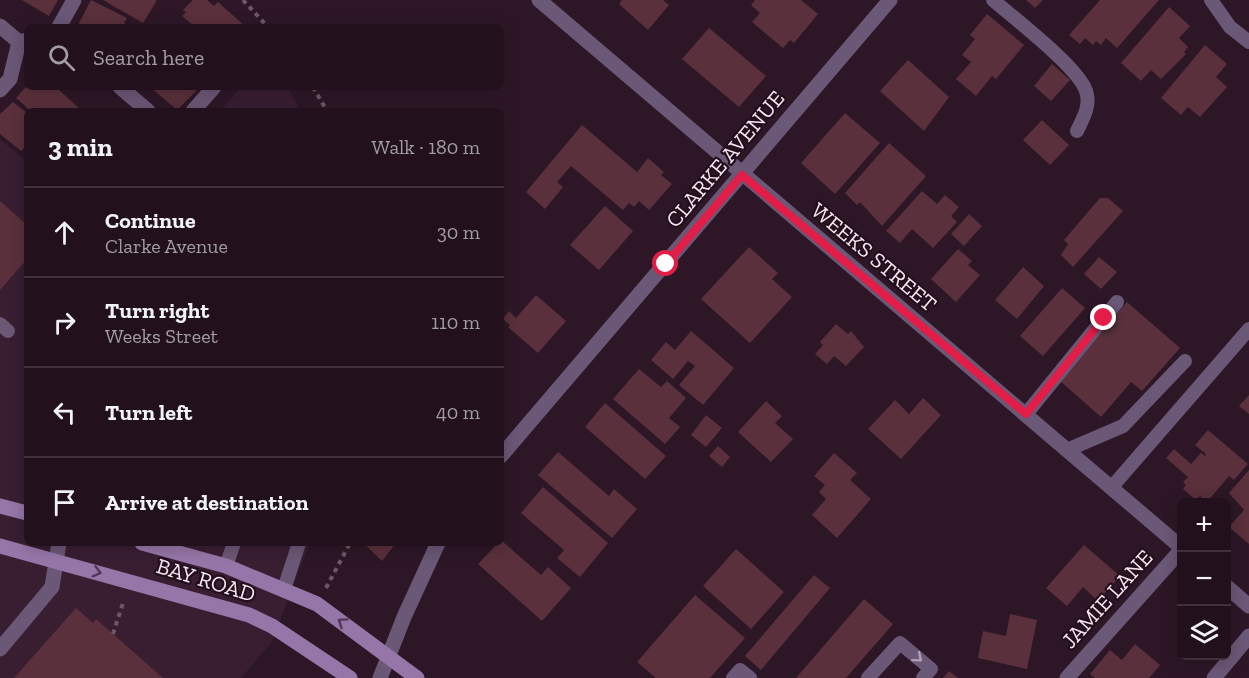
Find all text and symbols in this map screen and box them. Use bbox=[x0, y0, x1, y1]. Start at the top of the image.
search box bbox=[24, 24, 504, 90]
icon: search bbox=[45, 41, 78, 74]
text: Search here bbox=[93, 44, 204, 71]
street label: CLARKE AVENUE bbox=[660, 85, 790, 233]
text: 3 min bbox=[48, 131, 113, 163]
text: Walk · 180 m bbox=[372, 135, 480, 159]
street label: WEEKS STREET bbox=[806, 197, 943, 318]
text: Continue bbox=[105, 207, 196, 234]
icon: ahead bbox=[48, 216, 81, 249]
text: 30 m bbox=[437, 220, 480, 244]
text: Clarke Avenue bbox=[105, 234, 228, 258]
route start bbox=[652, 250, 678, 276]
text: Turn right bbox=[105, 297, 209, 324]
route end bbox=[1090, 304, 1116, 330]
icon: right bbox=[48, 306, 81, 339]
text: 110 m bbox=[431, 310, 480, 334]
text: Weeks Street bbox=[105, 324, 218, 348]
icon: left bbox=[48, 396, 81, 429]
text: Turn left bbox=[105, 399, 192, 426]
text: 40 m bbox=[436, 400, 480, 424]
icon: arrive bbox=[48, 486, 81, 519]
text: Arrive at destination bbox=[105, 489, 308, 516]
map controls bbox=[1177, 498, 1231, 660]
button: + bbox=[1177, 498, 1231, 552]
street label: JAMIE LANE bbox=[1056, 544, 1158, 654]
street label: BAY ROAD bbox=[153, 552, 259, 608]
button: − bbox=[1177, 552, 1231, 606]
one-way arrow bbox=[91, 565, 102, 577]
button: layers bbox=[1177, 606, 1231, 660]
one-way arrow bbox=[338, 618, 349, 629]
one-way arrow bbox=[911, 651, 922, 662]

